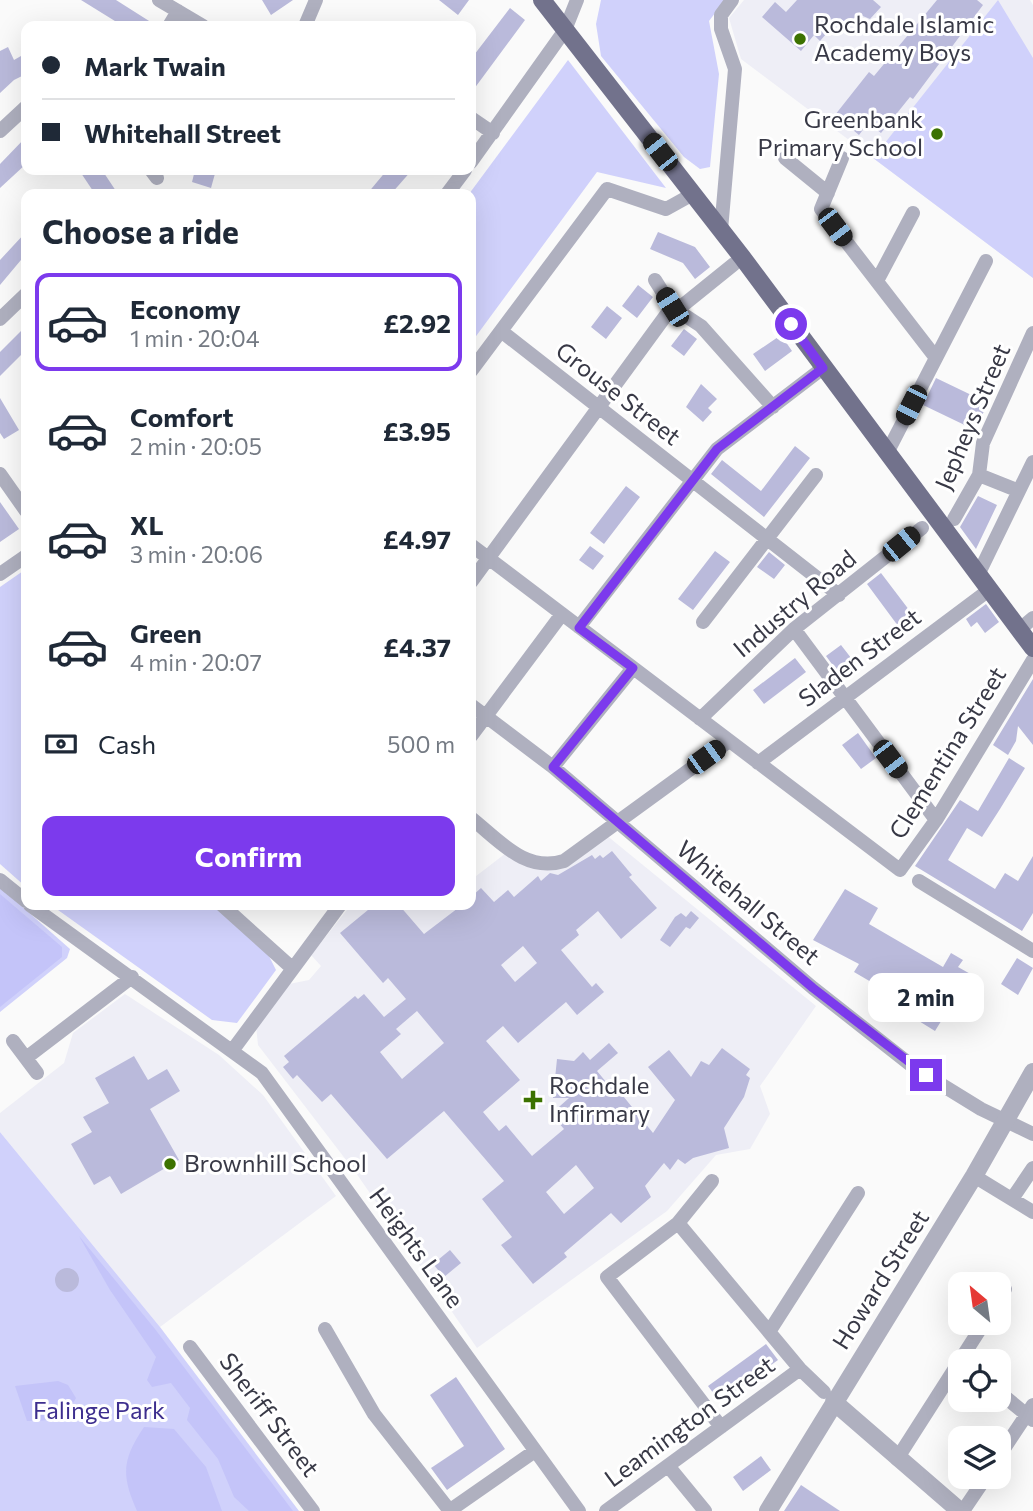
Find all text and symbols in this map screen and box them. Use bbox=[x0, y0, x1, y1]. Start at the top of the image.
place label: Rochdale Islamic Academy Boys bbox=[814, 9, 994, 66]
marker: Rochdale Islamic Academy Boys bbox=[792, 31, 808, 47]
text: Mark Twain bbox=[84, 50, 226, 81]
place label: Greenbank Primary School bbox=[758, 104, 923, 161]
text: Whitehall Street bbox=[84, 117, 281, 148]
marker: Greenbank Primary School bbox=[929, 126, 945, 142]
car bbox=[639, 129, 682, 175]
car bbox=[814, 204, 857, 250]
text: Choose a ride bbox=[42, 211, 239, 251]
car bbox=[652, 284, 693, 330]
icon: car bbox=[46, 291, 109, 354]
text: Economy bbox=[130, 293, 241, 324]
text: £2.92 bbox=[383, 307, 451, 338]
route start bbox=[775, 308, 807, 340]
text: 1 min · 20:04 bbox=[130, 324, 260, 352]
street label: Grouse Street bbox=[551, 335, 687, 451]
street label: Jepheys Street bbox=[928, 339, 1015, 494]
car bbox=[893, 382, 930, 428]
icon: car bbox=[46, 399, 109, 462]
text: Comfort bbox=[130, 401, 233, 432]
text: £3.95 bbox=[383, 415, 451, 446]
text: 2 min · 20:05 bbox=[130, 432, 262, 460]
icon: car bbox=[46, 507, 109, 570]
text: XL bbox=[130, 509, 164, 540]
text: £4.97 bbox=[383, 523, 451, 554]
car bbox=[879, 523, 924, 565]
text: 3 min · 20:06 bbox=[130, 540, 263, 568]
street label: Industry Road bbox=[727, 543, 861, 663]
street label: Sladen Street bbox=[792, 601, 926, 712]
icon: car bbox=[46, 615, 109, 678]
text: Green bbox=[130, 617, 202, 648]
text: £4.37 bbox=[383, 631, 451, 662]
text: 4 min · 20:07 bbox=[130, 648, 262, 676]
street label: Clementina Street bbox=[882, 661, 1011, 844]
icon: cash bbox=[42, 725, 80, 763]
text: Cash bbox=[98, 728, 156, 759]
text: 500 m bbox=[387, 730, 455, 758]
car bbox=[683, 736, 730, 778]
car bbox=[869, 736, 912, 782]
button: Confirm bbox=[42, 816, 455, 896]
street label: Whitehall Street bbox=[672, 834, 826, 970]
callout: 2 min bbox=[868, 974, 984, 1023]
text: 2 min bbox=[897, 983, 955, 1011]
route end bbox=[910, 1059, 942, 1091]
place label: Rochdale Infirmary bbox=[549, 1070, 650, 1127]
marker: Rochdale Infirmary bbox=[523, 1090, 543, 1110]
place label: Brownhill School bbox=[184, 1148, 367, 1177]
marker: Brownhill School bbox=[162, 1156, 178, 1172]
street label: Heights Lane bbox=[364, 1181, 471, 1313]
street label: Howard Street bbox=[825, 1204, 934, 1354]
north arrow bbox=[948, 1272, 1012, 1335]
map controls bbox=[948, 1272, 1011, 1489]
street label: Sheriff Street bbox=[214, 1347, 326, 1482]
street label: Leamington Street bbox=[598, 1349, 780, 1492]
button: locate bbox=[948, 1349, 1011, 1412]
park label: Falinge Park bbox=[33, 1395, 165, 1424]
button: layers bbox=[948, 1426, 1011, 1489]

